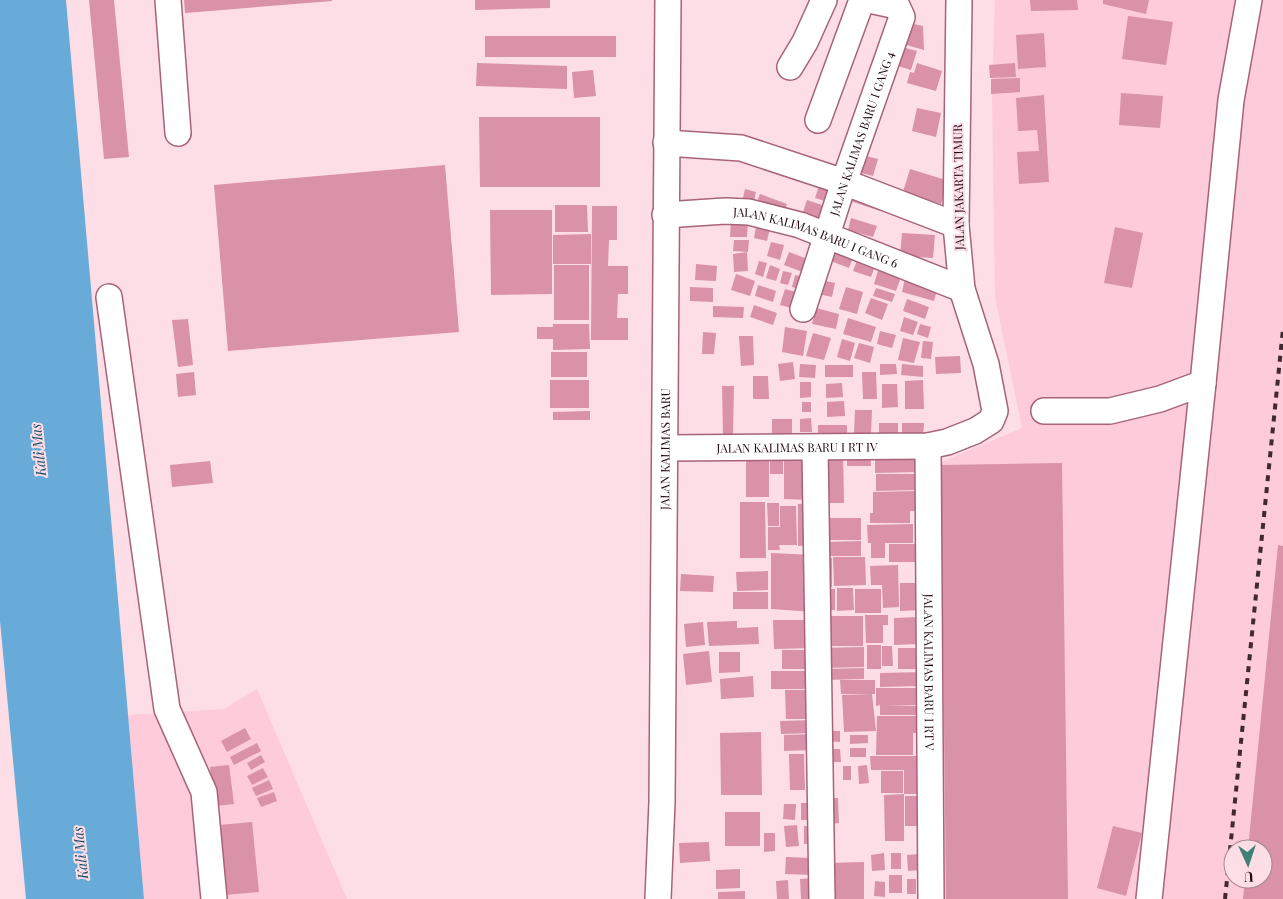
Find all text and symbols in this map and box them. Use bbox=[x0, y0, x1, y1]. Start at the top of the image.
street label: JALAN KALIMAS BARU I GANG 4 bbox=[825, 49, 897, 219]
street label: JALAN JAKARTA TIMUR bbox=[949, 124, 967, 251]
street label: JALAN KALIMAS BARU I GANG 6 bbox=[732, 203, 901, 271]
street label: JALAN KALIMAS BARU bbox=[656, 388, 673, 511]
water label: Kali Mas bbox=[26, 422, 50, 478]
street label: JALAN KALIMAS BARU I RT IV bbox=[715, 438, 878, 456]
street label: JALAN KALIMAS BARU I RT V bbox=[921, 593, 938, 751]
water label: Kali Mas bbox=[68, 825, 92, 881]
north arrow bbox=[1223, 839, 1273, 889]
text: U bbox=[1243, 868, 1254, 887]

